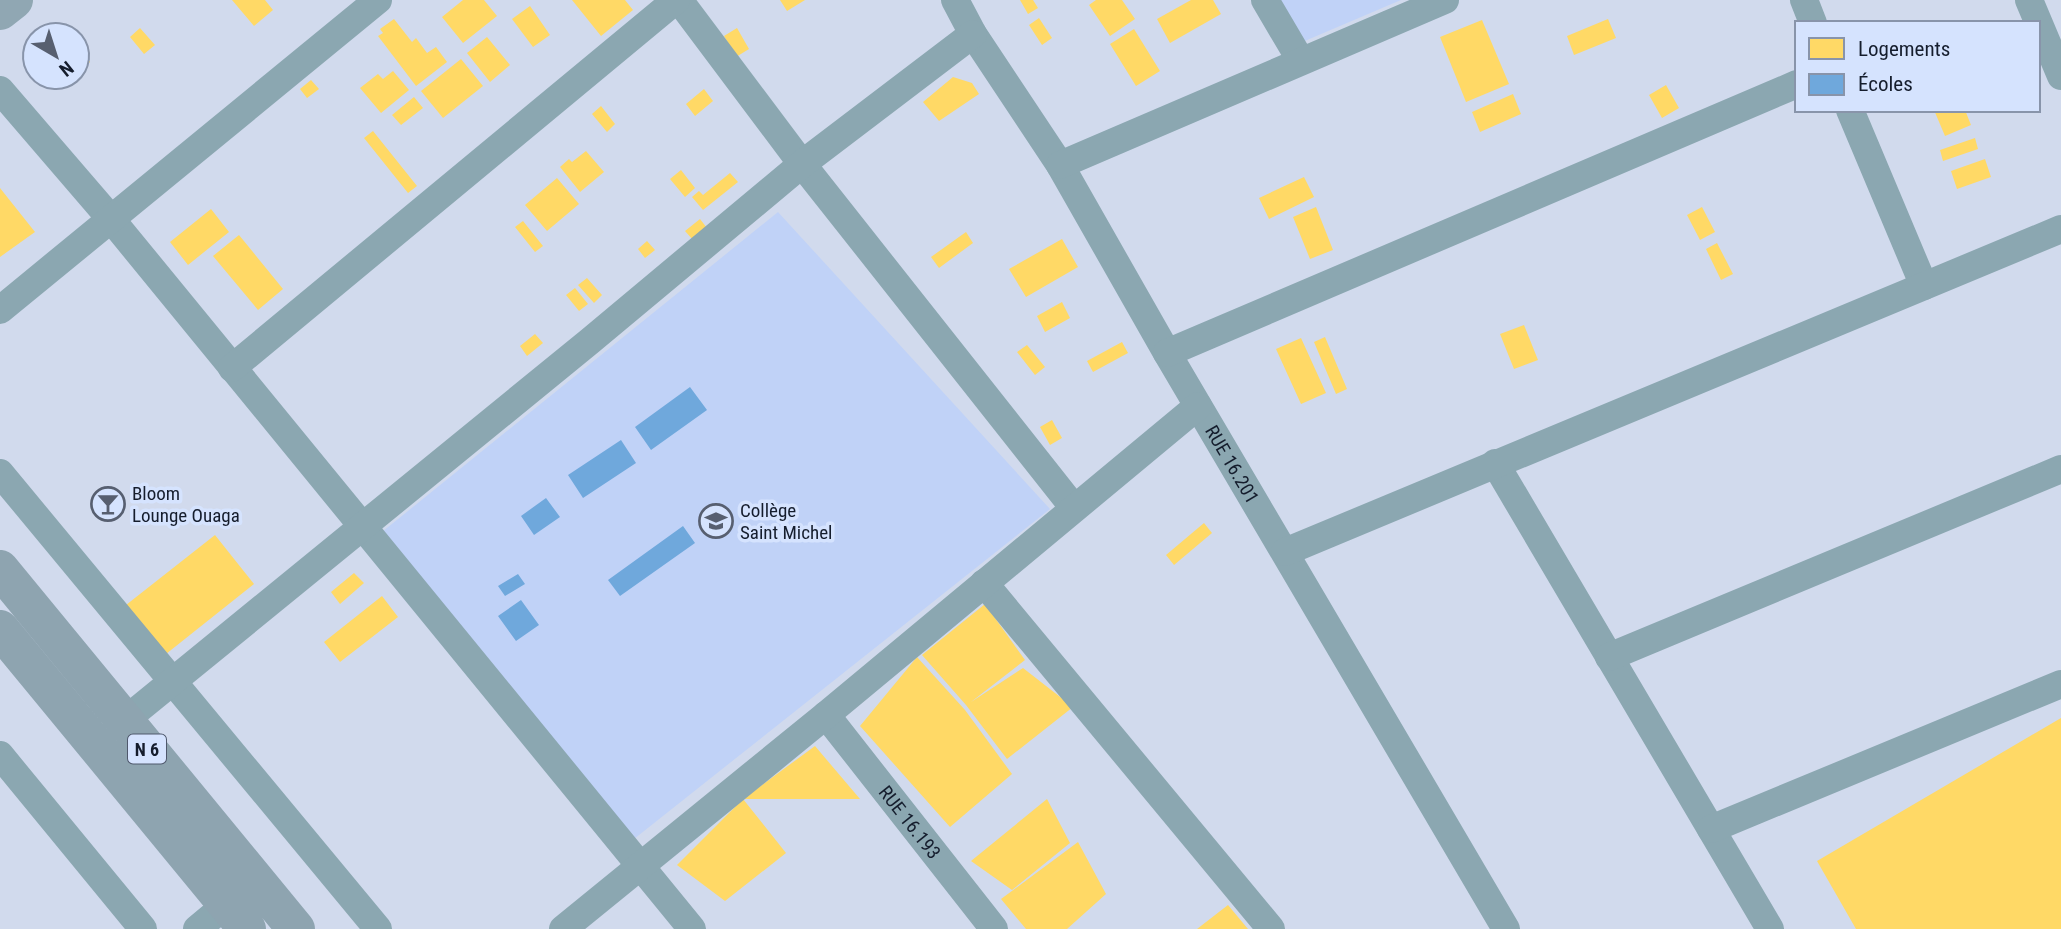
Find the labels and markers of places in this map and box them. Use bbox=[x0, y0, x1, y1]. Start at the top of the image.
place label: Bloom Lounge Ouaga bbox=[132, 482, 240, 527]
bar icon: Bloom Lounge Ouaga bbox=[89, 485, 127, 523]
place label: Collège Saint Michel bbox=[740, 499, 832, 544]
school or university icon: Collège Saint Michel bbox=[697, 502, 735, 540]

